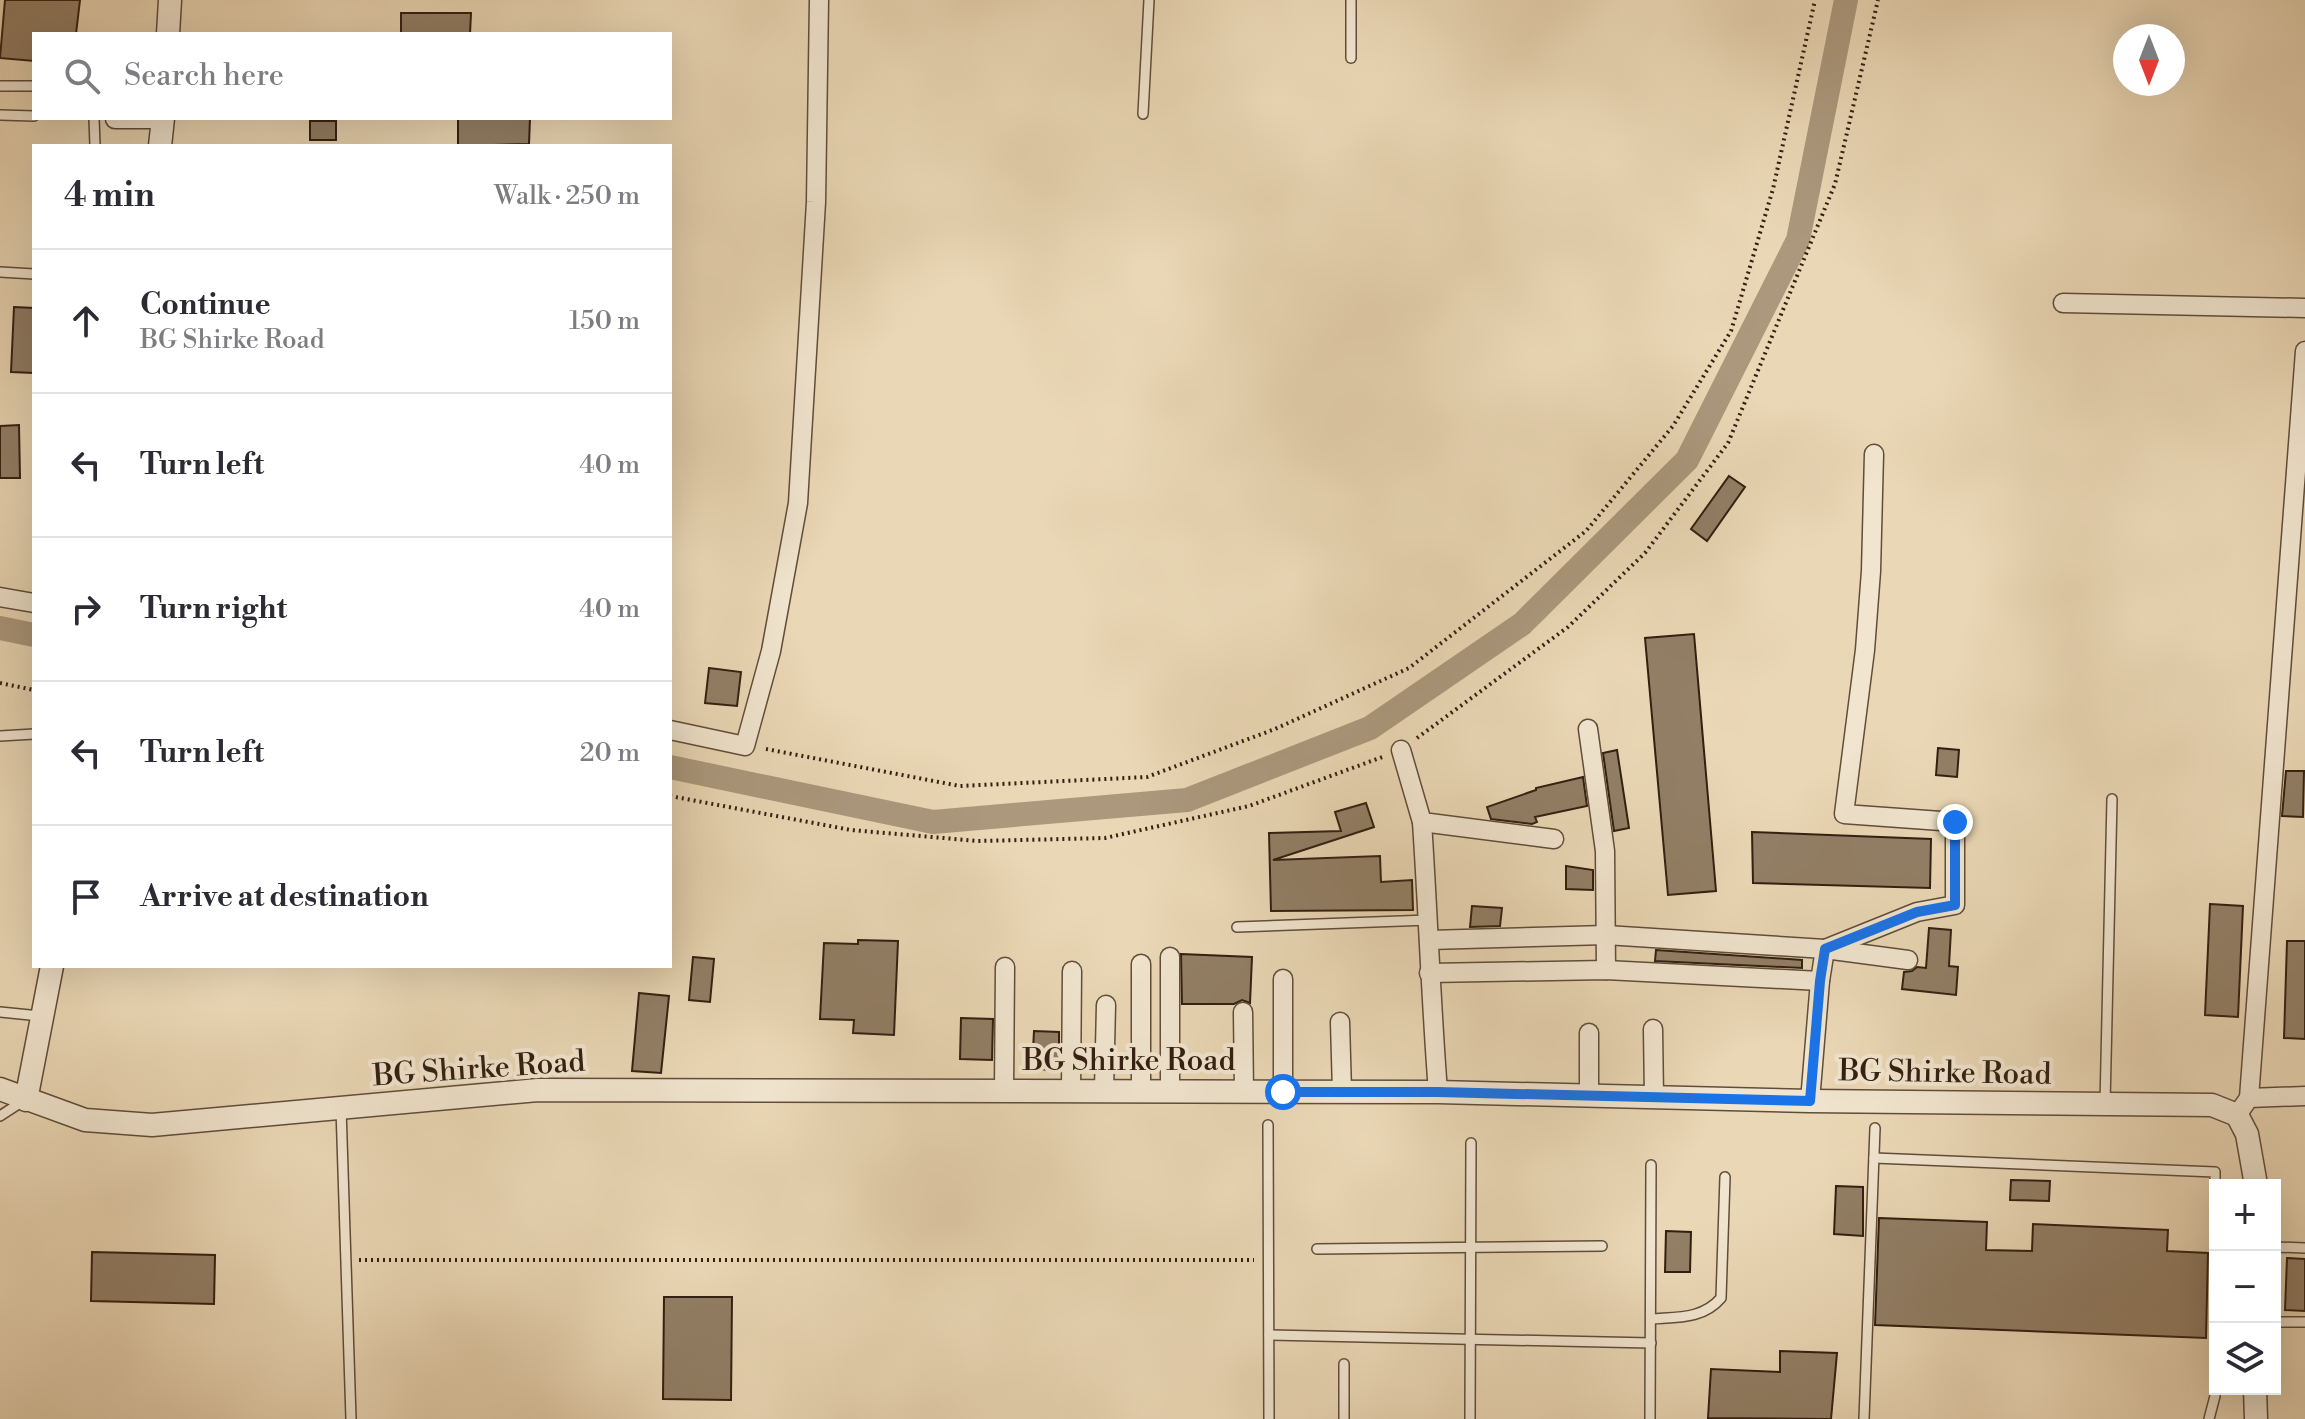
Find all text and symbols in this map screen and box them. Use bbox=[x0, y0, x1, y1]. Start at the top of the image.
north arrow bbox=[2113, 24, 2185, 96]
search box bbox=[32, 32, 672, 120]
icon: search bbox=[60, 54, 104, 98]
text: Search here bbox=[124, 57, 284, 95]
text: 4 min bbox=[64, 175, 155, 217]
text: Walk · 250 m bbox=[494, 180, 640, 212]
text: Continue bbox=[140, 286, 271, 324]
icon: ahead bbox=[64, 299, 108, 343]
text: 150 m bbox=[569, 305, 640, 337]
text: BG Shirke Road bbox=[140, 324, 325, 356]
icon: left bbox=[64, 443, 108, 487]
text: Turn left bbox=[140, 446, 264, 484]
text: 40 m bbox=[579, 449, 640, 481]
icon: right bbox=[64, 587, 108, 631]
text: Turn right bbox=[140, 590, 287, 628]
text: 40 m bbox=[579, 593, 640, 625]
icon: left bbox=[64, 731, 108, 775]
text: Turn left bbox=[140, 734, 264, 772]
text: 20 m bbox=[580, 737, 640, 769]
route end bbox=[1937, 804, 1973, 840]
icon: arrive bbox=[64, 875, 108, 919]
text: Arrive at destination bbox=[140, 878, 429, 916]
street label: BG Shirke Road bbox=[1022, 1042, 1235, 1080]
street label: BG Shirke Road bbox=[370, 1043, 587, 1095]
street label: BG Shirke Road bbox=[1837, 1052, 2052, 1094]
route start bbox=[1265, 1074, 1301, 1110]
map controls bbox=[2209, 1179, 2281, 1395]
button: + bbox=[2209, 1179, 2281, 1251]
button: − bbox=[2209, 1251, 2281, 1323]
button: layers bbox=[2209, 1323, 2281, 1395]

